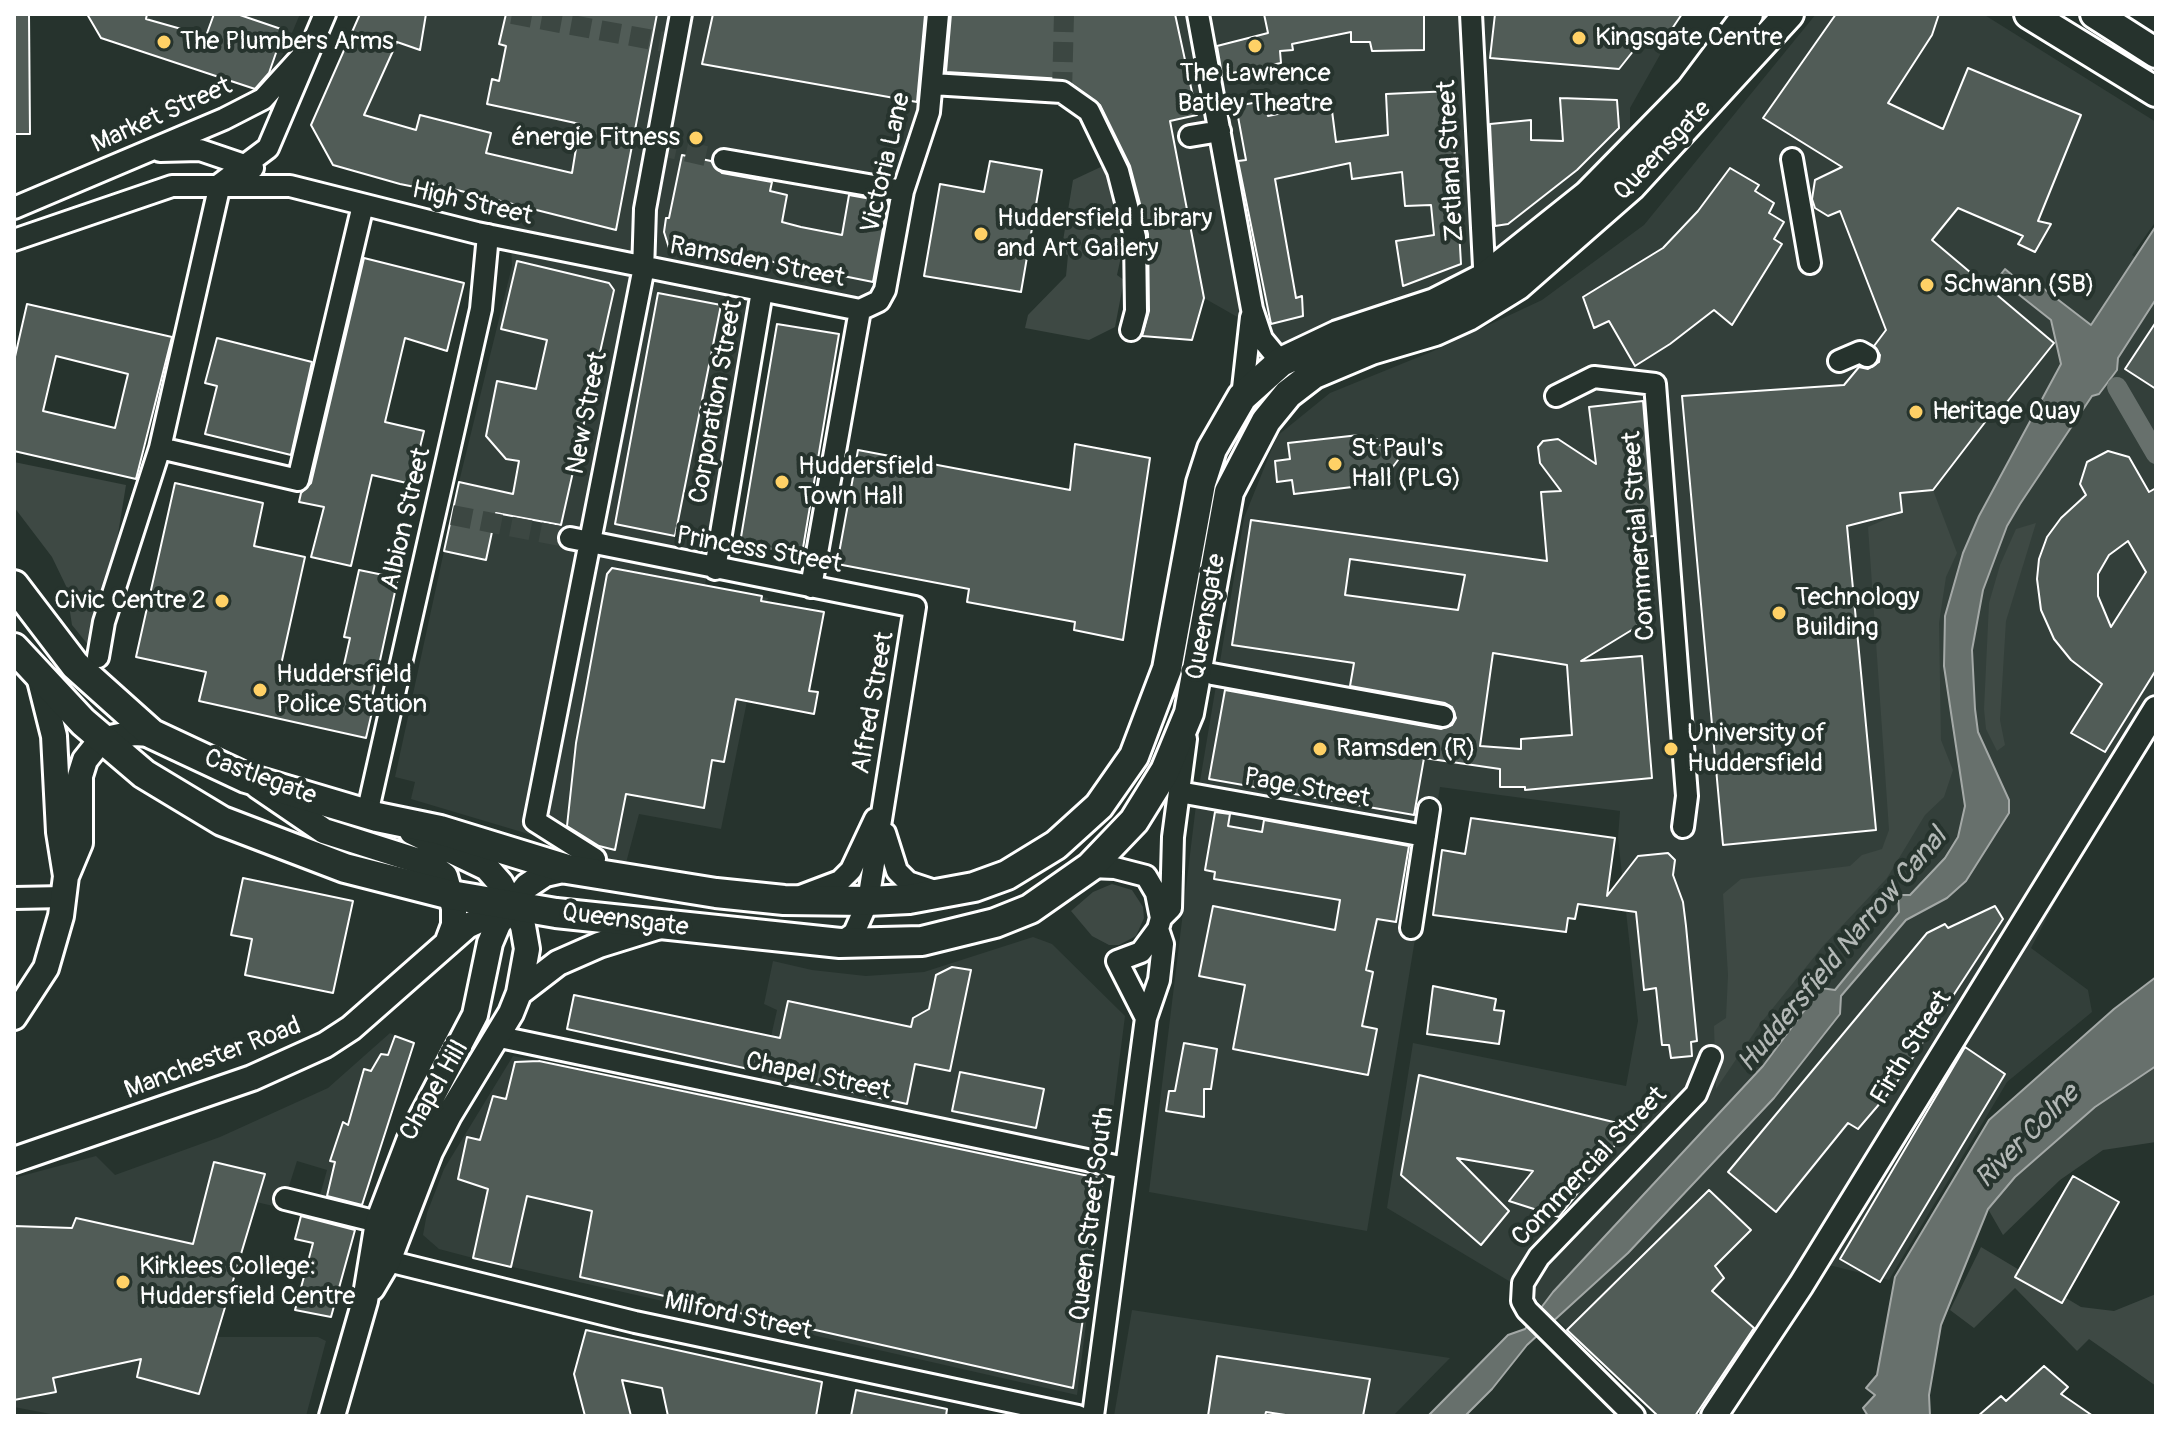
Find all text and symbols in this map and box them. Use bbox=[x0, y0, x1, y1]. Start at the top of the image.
place label: Kingsgate Centre bbox=[1595, 22, 1783, 54]
place label: The Plumbers Arms bbox=[180, 26, 394, 58]
marker: Kingsgate Centre bbox=[1570, 29, 1588, 47]
marker: The Plumbers Arms bbox=[155, 33, 173, 51]
marker: The Lawrence Batley Theatre bbox=[1246, 37, 1264, 55]
place label: The Lawrence Batley Theatre bbox=[1177, 58, 1333, 120]
street label: Market Street bbox=[87, 71, 237, 161]
street label: Zetland Street bbox=[1432, 79, 1472, 243]
street label: Victoria Lane bbox=[856, 90, 918, 236]
street label: Queensgate bbox=[1607, 94, 1719, 208]
place label: énergie Fitness bbox=[512, 122, 680, 154]
marker: énergie Fitness bbox=[687, 129, 705, 147]
street label: High Street bbox=[409, 175, 535, 233]
place label: Huddersfield Library and Art Gallery bbox=[997, 203, 1212, 264]
marker: Huddersfield Library and Art Gallery bbox=[972, 225, 990, 243]
street label: Ramsden Street bbox=[667, 231, 847, 295]
place label: Schwann (SB) bbox=[1943, 269, 2095, 301]
marker: Schwann (SB) bbox=[1918, 276, 1936, 294]
street label: Corporation Street bbox=[684, 298, 750, 506]
street label: New Street bbox=[561, 349, 615, 477]
place label: Heritage Quay bbox=[1932, 396, 2080, 428]
marker: Heritage Quay bbox=[1907, 403, 1925, 421]
street label: Commercial Street bbox=[1617, 430, 1663, 642]
place label: St Paul's Hall (PLG) bbox=[1351, 433, 1461, 494]
street label: Albion Street bbox=[375, 445, 439, 593]
place label: Huddersfield Town Hall bbox=[798, 451, 934, 512]
marker: St Paul's Hall (PLG) bbox=[1326, 455, 1344, 473]
marker: Huddersfield Town Hall bbox=[773, 473, 791, 491]
street label: Princess Street bbox=[674, 521, 844, 581]
street label: Queensgate bbox=[1181, 551, 1233, 683]
place label: Technology Building bbox=[1795, 582, 1920, 644]
place label: Civic Centre 2 bbox=[54, 585, 206, 617]
marker: Civic Centre 2 bbox=[213, 592, 231, 610]
marker: Technology Building bbox=[1770, 604, 1788, 622]
street label: Alfred Street bbox=[846, 629, 902, 777]
place label: Huddersfield Police Station bbox=[276, 659, 427, 720]
marker: Huddersfield Police Station bbox=[251, 681, 269, 699]
place label: University of Huddersfield bbox=[1687, 718, 1826, 780]
place label: Ramsden (R) bbox=[1336, 733, 1476, 765]
marker: Ramsden (R) bbox=[1311, 740, 1329, 758]
marker: University of Huddersfield bbox=[1662, 740, 1680, 758]
street label: Castlegate bbox=[200, 743, 320, 813]
street label: Page Street bbox=[1242, 763, 1372, 815]
water label: Huddersfield Narrow Canal bbox=[1731, 822, 1955, 1080]
street label: Queensgate bbox=[560, 898, 690, 944]
street label: Firth Street bbox=[1865, 985, 1959, 1111]
street label: Manchester Road bbox=[120, 1011, 306, 1107]
street label: Chapel Hill bbox=[394, 1035, 476, 1147]
street label: Chapel Street bbox=[742, 1046, 894, 1108]
water label: River Colne bbox=[1969, 1078, 2087, 1196]
street label: Commercial Street bbox=[1506, 1081, 1674, 1253]
street label: Queen Street South bbox=[1064, 1105, 1122, 1323]
place label: Kirklees College: Huddersfield Centre bbox=[139, 1251, 355, 1312]
marker: Kirklees College: Huddersfield Centre bbox=[114, 1273, 132, 1291]
street label: Milford Street bbox=[661, 1286, 815, 1348]

